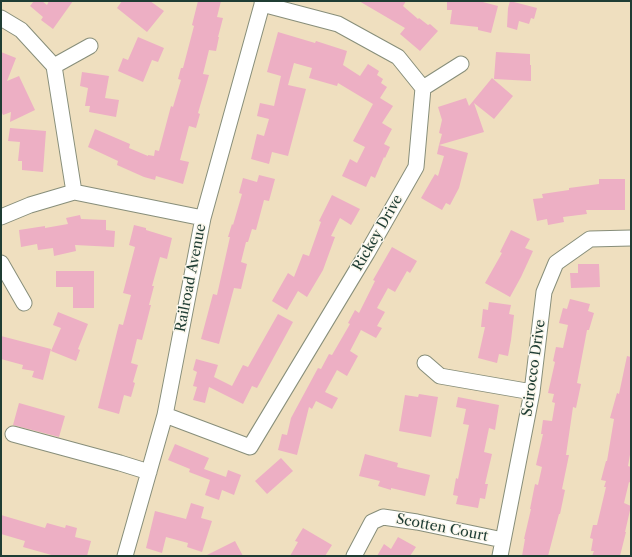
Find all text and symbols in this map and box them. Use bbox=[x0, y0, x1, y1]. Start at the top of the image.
street label: Rickey Drive bbox=[350, 192, 406, 274]
street label: Railroad Avenue bbox=[172, 223, 210, 333]
street label: Scirocco Drive bbox=[519, 318, 549, 418]
street label: Scotten Court bbox=[395, 511, 489, 545]

